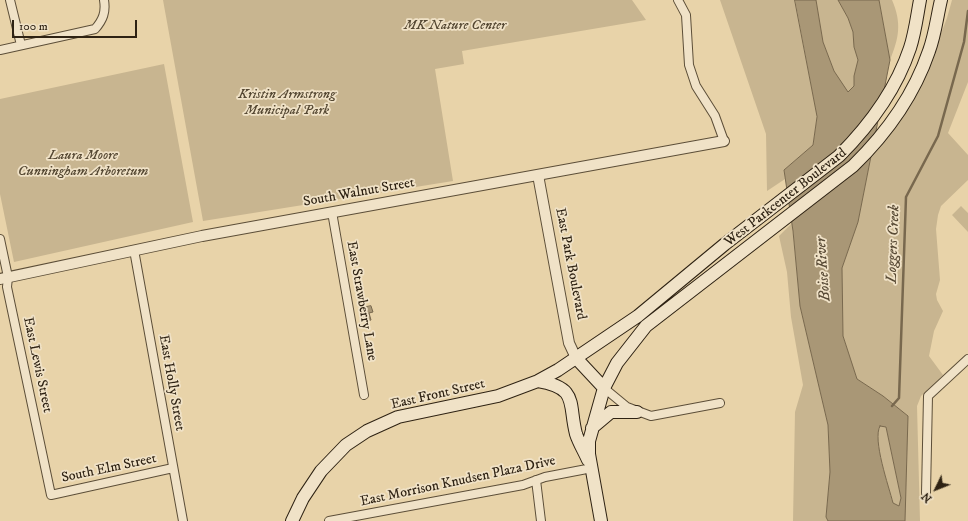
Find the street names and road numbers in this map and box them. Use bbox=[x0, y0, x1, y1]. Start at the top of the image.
street label: West Parkcenter Boulevard bbox=[722, 145, 850, 251]
street label: South Walnut Street bbox=[302, 175, 416, 211]
street label: East Park Boulevard bbox=[551, 207, 589, 321]
street label: East Strawberry Lane bbox=[342, 240, 380, 362]
street label: East Lewis Street bbox=[19, 316, 55, 414]
street label: East Holly Street bbox=[154, 334, 188, 432]
street label: East Front Street bbox=[389, 376, 487, 414]
street label: South Elm Street bbox=[60, 451, 158, 487]
street label: East Morrison Knudsen Plaza Drive bbox=[359, 453, 557, 511]

